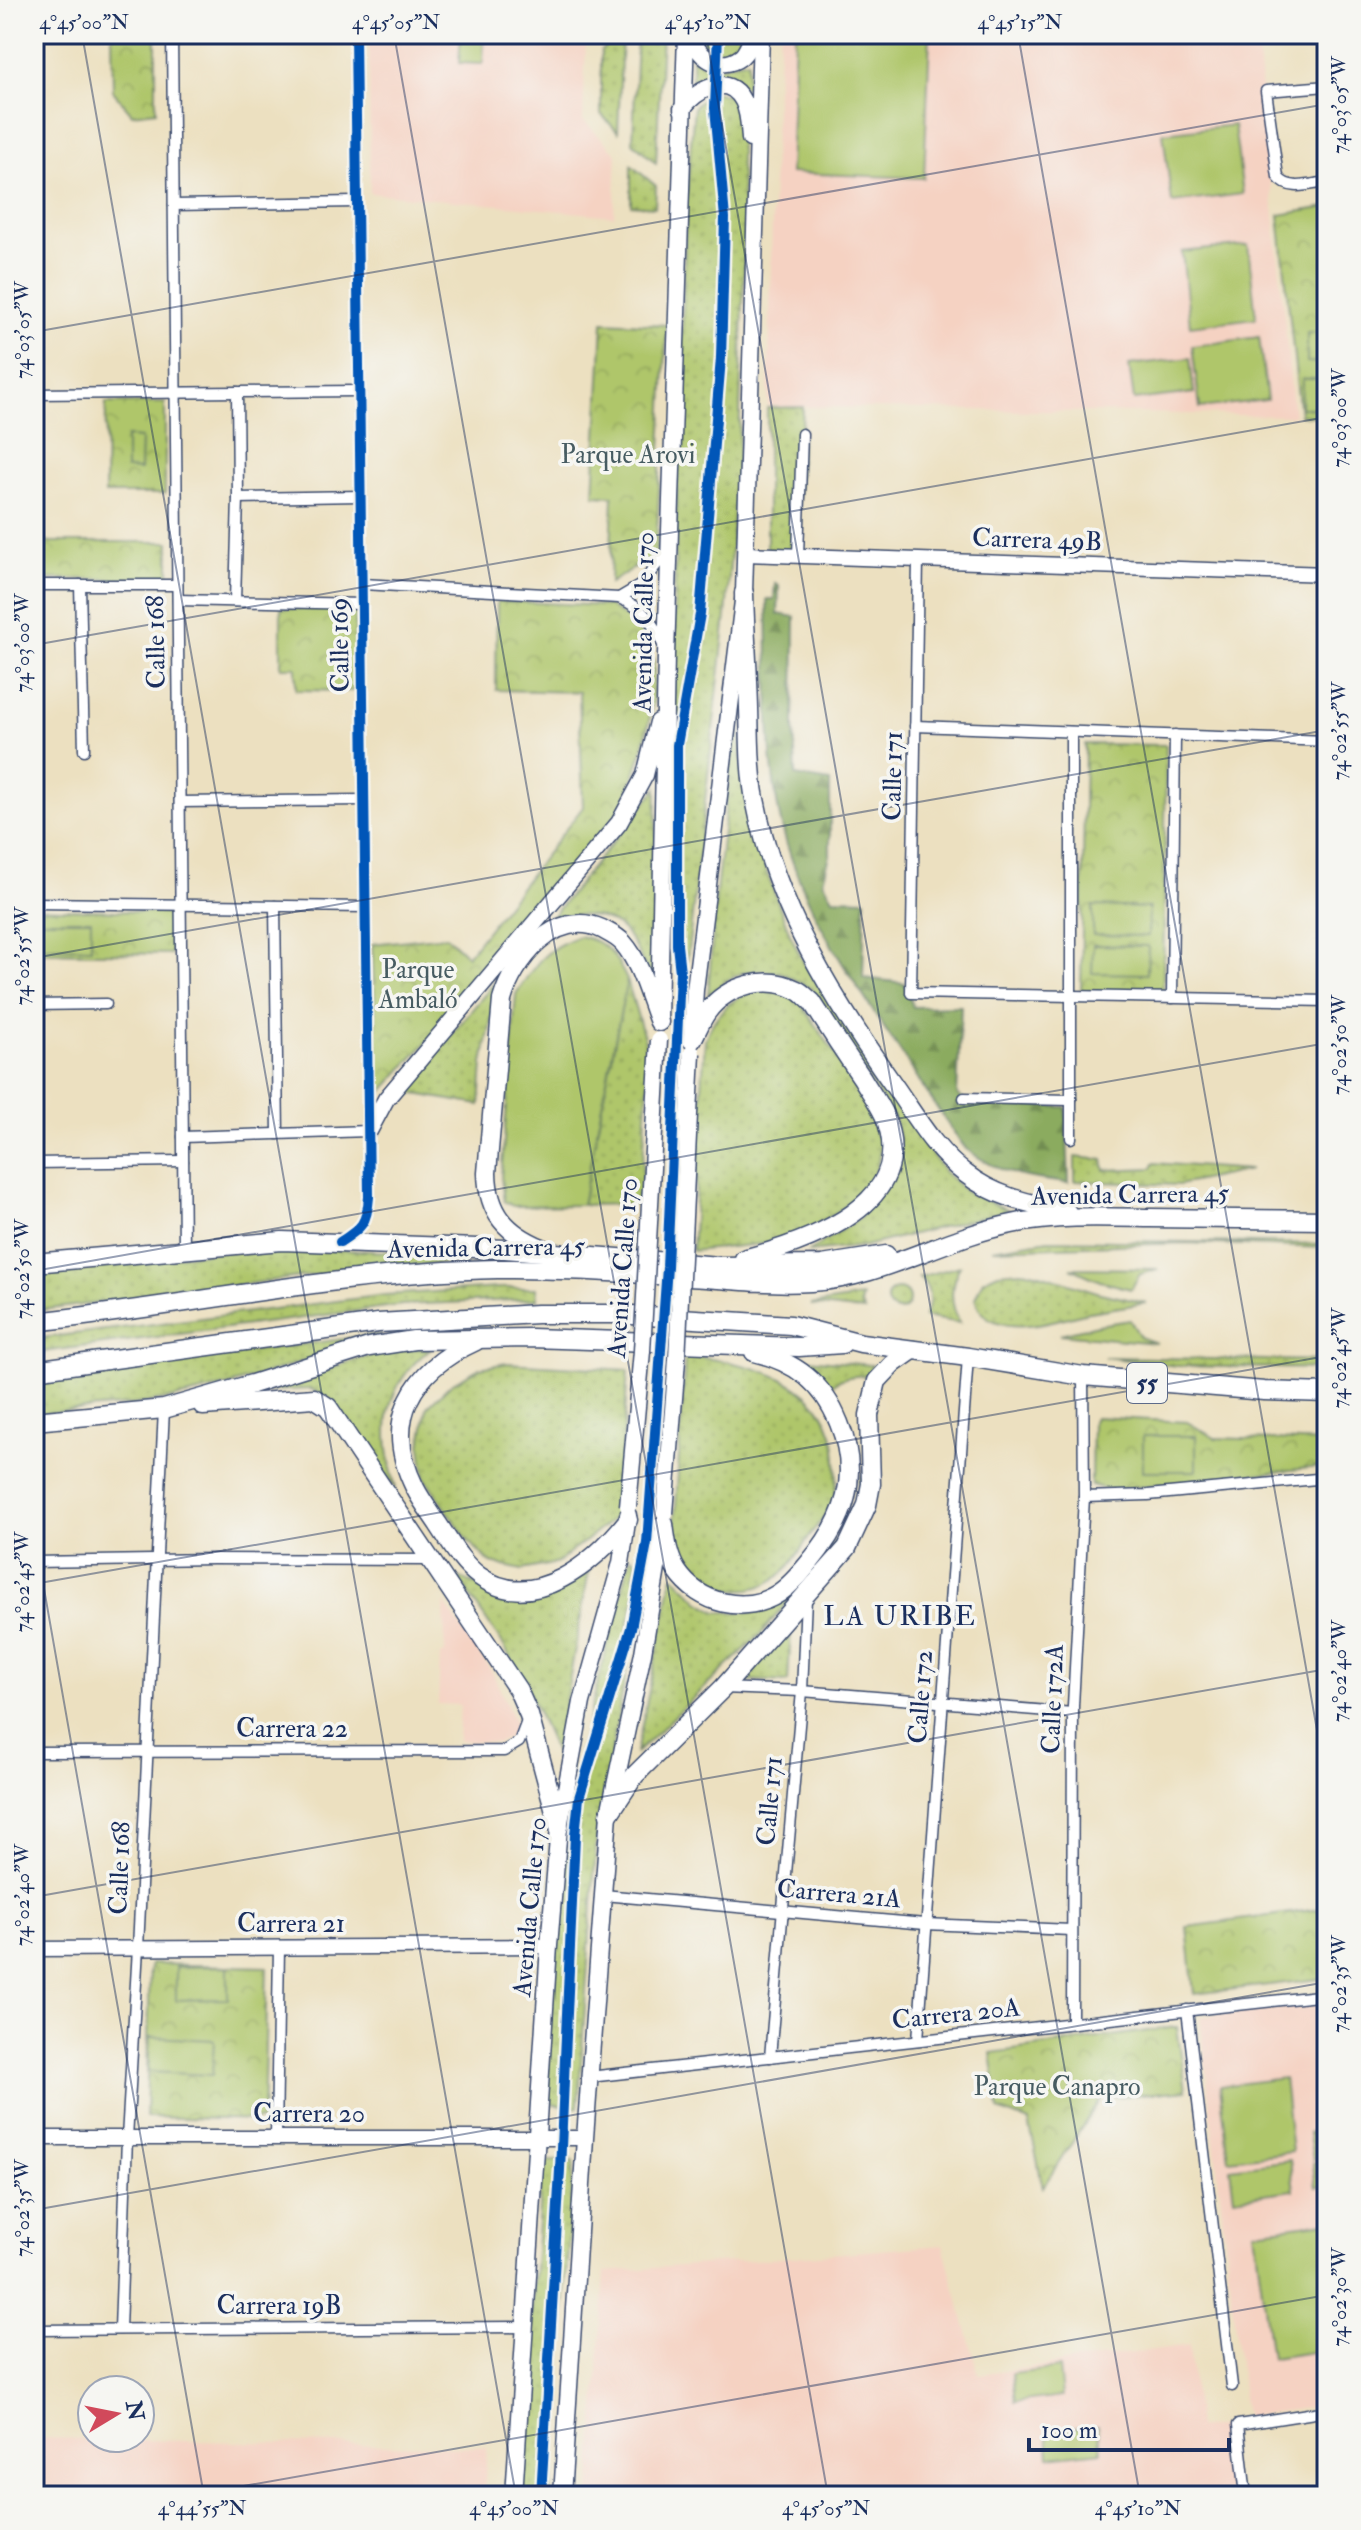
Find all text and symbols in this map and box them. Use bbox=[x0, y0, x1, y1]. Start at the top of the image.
text: 4°45'00"N bbox=[39, 10, 129, 35]
text: 4°45'05"N bbox=[352, 10, 440, 35]
text: 4°45'10"N bbox=[665, 10, 751, 35]
text: 4°45'15"N bbox=[977, 10, 1063, 35]
text: 74°03'05"W bbox=[1327, 56, 1352, 154]
text: 74°03'05"W bbox=[10, 281, 35, 379]
text: 74°03'00"W bbox=[1327, 368, 1352, 468]
park label: Parque Arovi bbox=[561, 439, 696, 471]
street label: Carrera 49B bbox=[971, 522, 1103, 558]
street label: Avenida Calle 170 bbox=[626, 531, 662, 714]
text: 74°03'00"W bbox=[10, 593, 35, 693]
street label: Calle 168 bbox=[139, 595, 173, 689]
street label: Calle 169 bbox=[323, 597, 357, 693]
text: 74°02'55"W bbox=[1327, 681, 1352, 780]
street label: Calle 171 bbox=[876, 731, 910, 821]
text: 74°02'55"W bbox=[10, 906, 35, 1005]
park label: Parque Ambaló bbox=[377, 954, 458, 1016]
text: 74°02'50"W bbox=[1327, 994, 1352, 1095]
street label: Avenida Calle 170 bbox=[601, 1177, 645, 1360]
street label: Avenida Carrera 45 bbox=[1030, 1177, 1230, 1213]
text: 74°02'50"W bbox=[10, 1218, 35, 1319]
street label: Avenida Carrera 45 bbox=[386, 1230, 586, 1266]
text: 74°02'45"W bbox=[1327, 1307, 1352, 1408]
road number: 55 bbox=[1127, 1363, 1167, 1403]
text: 74°02'45"W bbox=[10, 1531, 35, 1632]
district label: LA URIBE bbox=[823, 1599, 977, 1634]
text: 74°02'40"W bbox=[1327, 1619, 1352, 1722]
street label: Calle 172A bbox=[1035, 1643, 1071, 1755]
street label: Calle 172 bbox=[902, 1649, 940, 1745]
street label: Carrera 22 bbox=[236, 1713, 348, 1745]
street label: Calle 171 bbox=[750, 1755, 790, 1847]
street label: Avenida Calle 170 bbox=[506, 1816, 554, 1999]
street label: Calle 168 bbox=[102, 1821, 138, 1915]
text: 74°02'40"W bbox=[10, 1843, 35, 1946]
street label: Carrera 21A bbox=[776, 1873, 903, 1915]
street label: Carrera 21 bbox=[237, 1908, 345, 1940]
text: 74°02'35"W bbox=[1327, 1935, 1352, 2033]
street label: Carrera 20A bbox=[890, 1991, 1022, 2037]
park label: Parque Canapro bbox=[973, 2071, 1141, 2104]
street label: Carrera 20 bbox=[253, 2098, 365, 2130]
text: 74°02'35"W bbox=[10, 2159, 35, 2257]
text: 74°02'30"W bbox=[1327, 2247, 1352, 2347]
street label: Carrera 19B bbox=[216, 2290, 342, 2322]
north arrow bbox=[76, 2374, 156, 2454]
text: N bbox=[119, 2398, 150, 2423]
scale bar bbox=[1029, 2402, 1229, 2452]
text: 100 m bbox=[1041, 2415, 1098, 2446]
text: 4°44'55"N bbox=[158, 2496, 246, 2521]
text: 4°45'00"N bbox=[469, 2496, 559, 2521]
text: 4°45'05"N bbox=[782, 2496, 870, 2521]
text: 4°45'10"N bbox=[1095, 2496, 1181, 2521]

